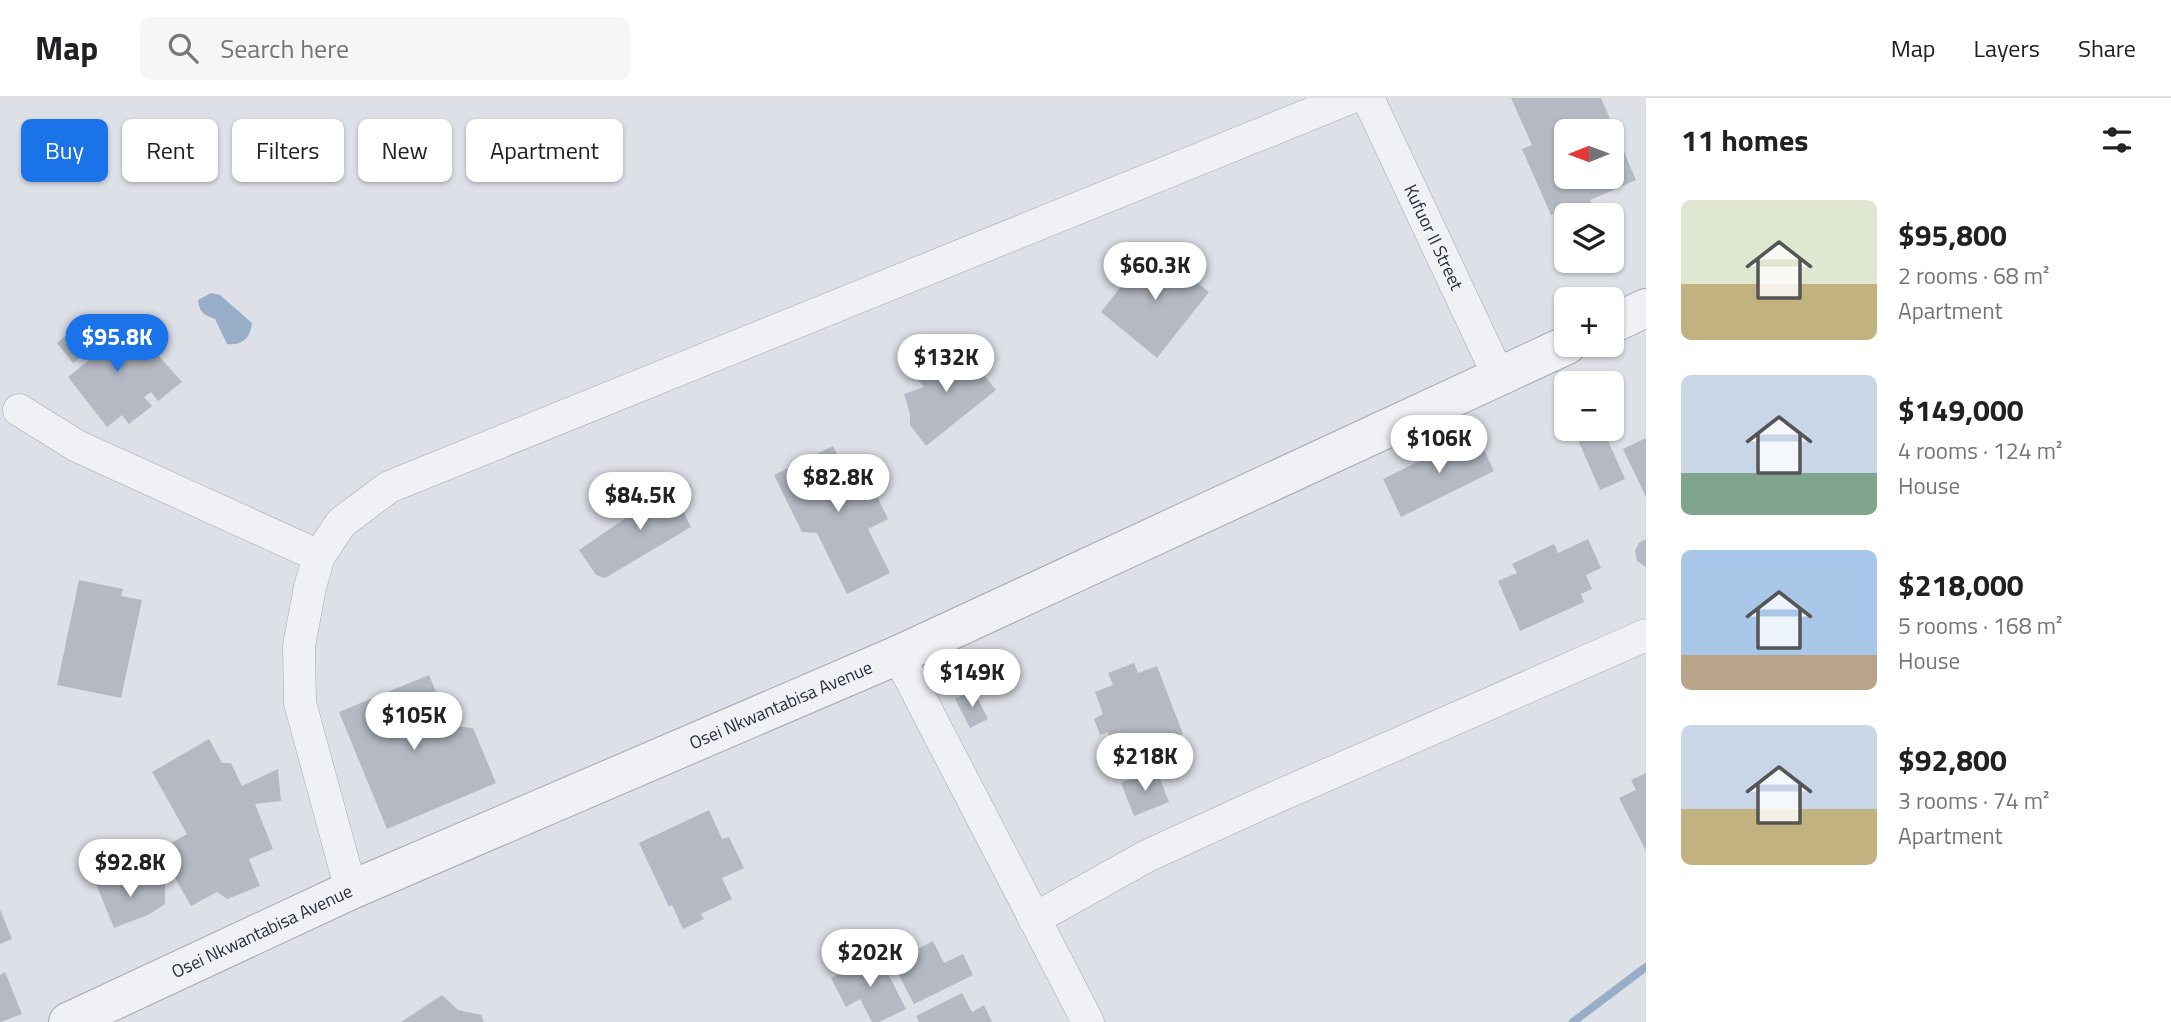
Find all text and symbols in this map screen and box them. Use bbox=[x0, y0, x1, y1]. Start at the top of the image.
search box bbox=[140, 17, 630, 80]
text: Map bbox=[35, 23, 98, 73]
icon: search bbox=[164, 29, 202, 67]
text: Search here bbox=[220, 29, 349, 68]
text: Map bbox=[1891, 30, 1936, 66]
text: Layers bbox=[1974, 30, 2040, 66]
text: Share bbox=[2078, 30, 2136, 66]
text: 11 homes bbox=[1681, 117, 1808, 163]
chip: Buy bbox=[21, 119, 108, 182]
chip: Rent bbox=[122, 119, 218, 182]
chip: Filters bbox=[232, 119, 344, 182]
chip: New bbox=[358, 119, 452, 182]
chip: Apartment bbox=[466, 119, 623, 182]
north arrow bbox=[1554, 119, 1624, 189]
map controls bbox=[1554, 119, 1624, 441]
icon: filters bbox=[2098, 121, 2136, 159]
street label: Kufuor II Street bbox=[1397, 180, 1471, 295]
button: layers bbox=[1554, 203, 1624, 273]
text: $95,800 bbox=[1898, 212, 2007, 258]
icon: home bbox=[1737, 228, 1821, 312]
pin: $60.3K bbox=[1098, 242, 1212, 302]
text: $60.3K bbox=[1119, 247, 1191, 282]
text: 2 rooms · 68 m² bbox=[1898, 258, 2049, 293]
button: + bbox=[1554, 287, 1624, 357]
text: Apartment bbox=[1898, 293, 2003, 328]
pin: $95.8K bbox=[60, 314, 174, 374]
text: $95.8K bbox=[81, 319, 153, 354]
pin: $132K bbox=[897, 334, 995, 394]
text: $132K bbox=[913, 339, 979, 374]
button: − bbox=[1554, 371, 1624, 441]
text: $149,000 bbox=[1898, 387, 2024, 433]
icon: home bbox=[1737, 403, 1821, 487]
pin: $106K bbox=[1390, 416, 1488, 475]
text: $106K bbox=[1406, 420, 1472, 455]
text: 4 rooms · 124 m² bbox=[1898, 433, 2062, 468]
pin: $82.8K bbox=[781, 454, 895, 514]
text: $82.8K bbox=[802, 459, 874, 494]
text: House bbox=[1898, 468, 1960, 503]
pin: $84.5K bbox=[583, 472, 697, 532]
text: $84.5K bbox=[604, 477, 676, 512]
text: $218,000 bbox=[1898, 562, 2024, 608]
icon: home bbox=[1737, 578, 1821, 662]
text: 5 rooms · 168 m² bbox=[1898, 608, 2062, 643]
text: House bbox=[1898, 643, 1960, 678]
pin: $149K bbox=[923, 650, 1021, 709]
street label: Osei Nkwantabisa Avenue bbox=[685, 654, 876, 756]
text: $149K bbox=[939, 654, 1005, 689]
pin: $105K bbox=[365, 692, 463, 752]
text: $105K bbox=[381, 697, 447, 732]
pin: $218K bbox=[1096, 734, 1194, 793]
text: $92,800 bbox=[1898, 737, 2007, 783]
text: $218K bbox=[1112, 738, 1178, 773]
icon: home bbox=[1737, 753, 1821, 837]
text: 3 rooms · 74 m² bbox=[1898, 783, 2049, 818]
text: Apartment bbox=[1898, 818, 2003, 853]
pin: $92.8K bbox=[73, 840, 187, 899]
text: $92.8K bbox=[94, 844, 166, 879]
street label: Osei Nkwantabisa Avenue bbox=[167, 877, 357, 985]
pin: $202K bbox=[821, 930, 919, 989]
text: $202K bbox=[837, 934, 903, 969]

